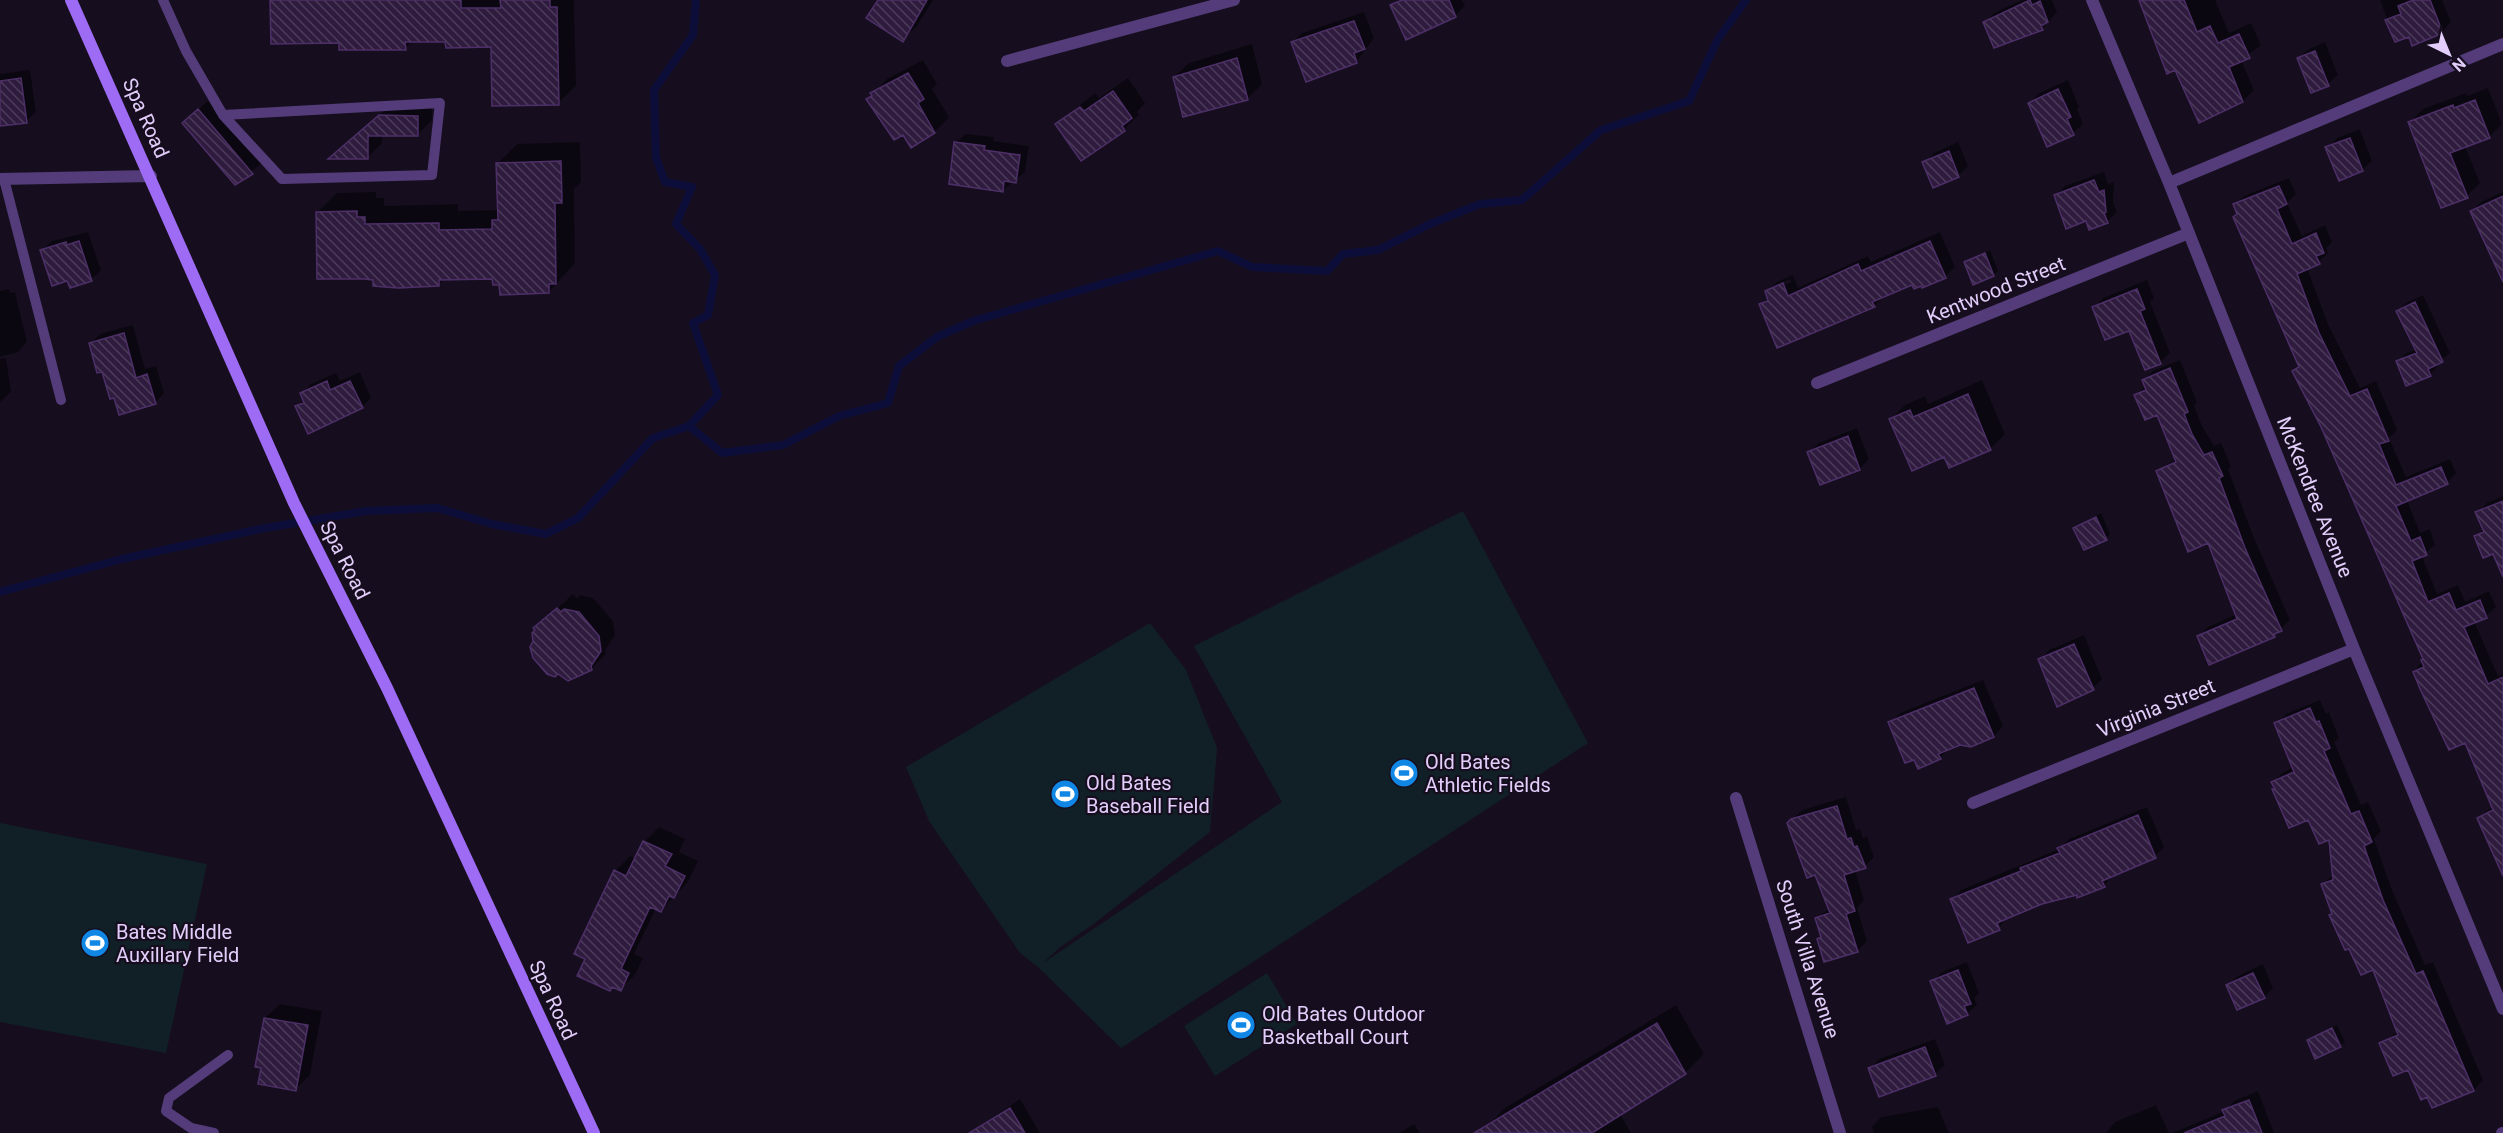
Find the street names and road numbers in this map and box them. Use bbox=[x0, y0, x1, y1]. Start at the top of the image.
street label: Spa Road bbox=[118, 74, 174, 162]
street label: Kentwood Street bbox=[1923, 251, 2069, 329]
street label: McKendree Avenue bbox=[2272, 413, 2358, 581]
street label: Spa Road bbox=[315, 517, 375, 603]
street label: Virginia Street bbox=[2094, 673, 2218, 743]
street label: South Villa Avenue bbox=[1771, 877, 1845, 1041]
street label: Spa Road bbox=[524, 956, 582, 1044]

